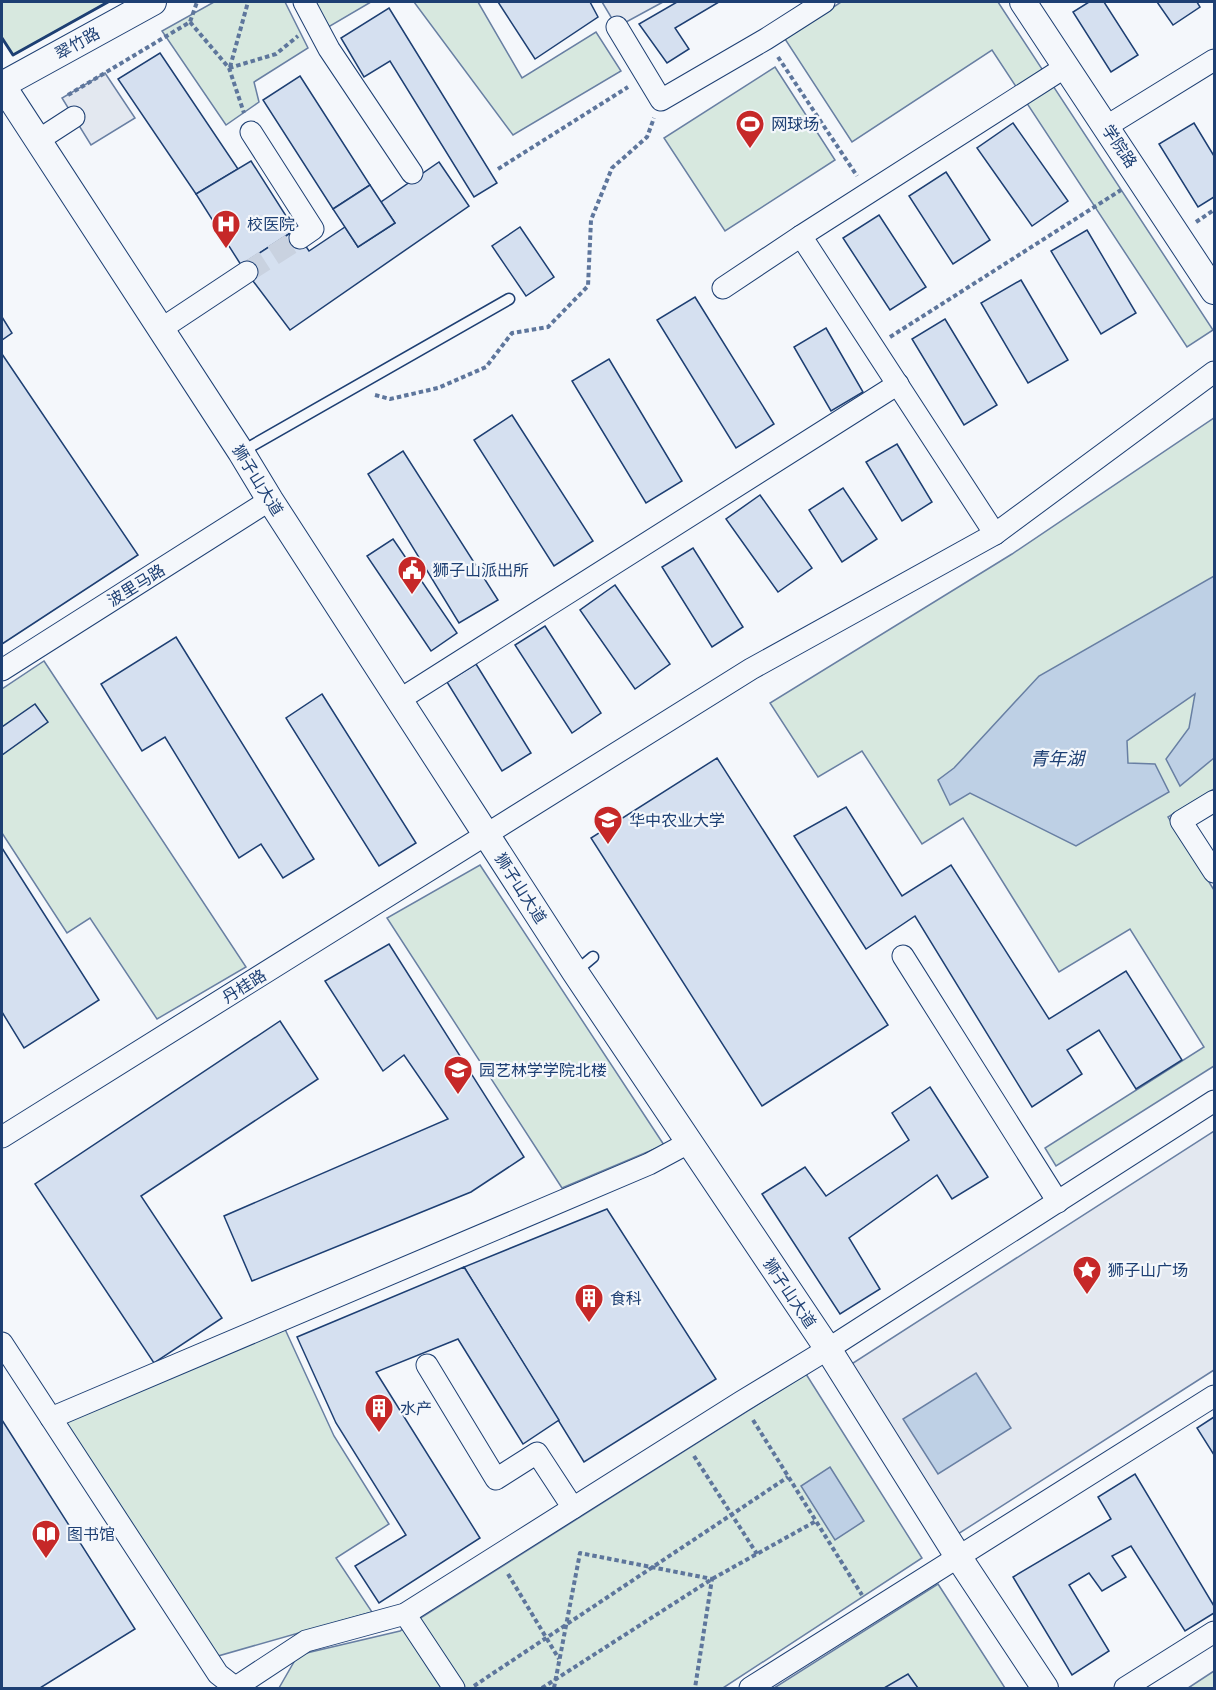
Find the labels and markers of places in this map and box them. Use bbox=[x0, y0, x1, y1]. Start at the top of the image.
sports icon: 网球场 bbox=[734, 108, 766, 150]
place label: 网球场 bbox=[771, 115, 819, 134]
hospital icon: 校医院 bbox=[210, 208, 242, 250]
place label: 校医院 bbox=[247, 215, 295, 234]
public building icon: 狮子山派出所 bbox=[396, 554, 428, 596]
place label: 狮子山派出所 bbox=[433, 561, 529, 580]
school or university icon: 华中农业大学 bbox=[592, 804, 624, 846]
place label: 华中农业大学 bbox=[629, 811, 725, 830]
school or university icon: 园艺林学学院北楼 bbox=[442, 1054, 474, 1096]
place label: 园艺林学学院北楼 bbox=[479, 1061, 607, 1080]
place icon: 狮子山广场 bbox=[1071, 1254, 1103, 1296]
place label: 狮子山广场 bbox=[1108, 1261, 1188, 1280]
building icon: 食科 bbox=[573, 1282, 605, 1324]
place label: 食科 bbox=[610, 1289, 642, 1308]
building icon: 水产 bbox=[363, 1392, 395, 1434]
place label: 水产 bbox=[400, 1399, 432, 1418]
library icon: 图书馆 bbox=[30, 1518, 62, 1560]
place label: 图书馆 bbox=[67, 1525, 115, 1544]

